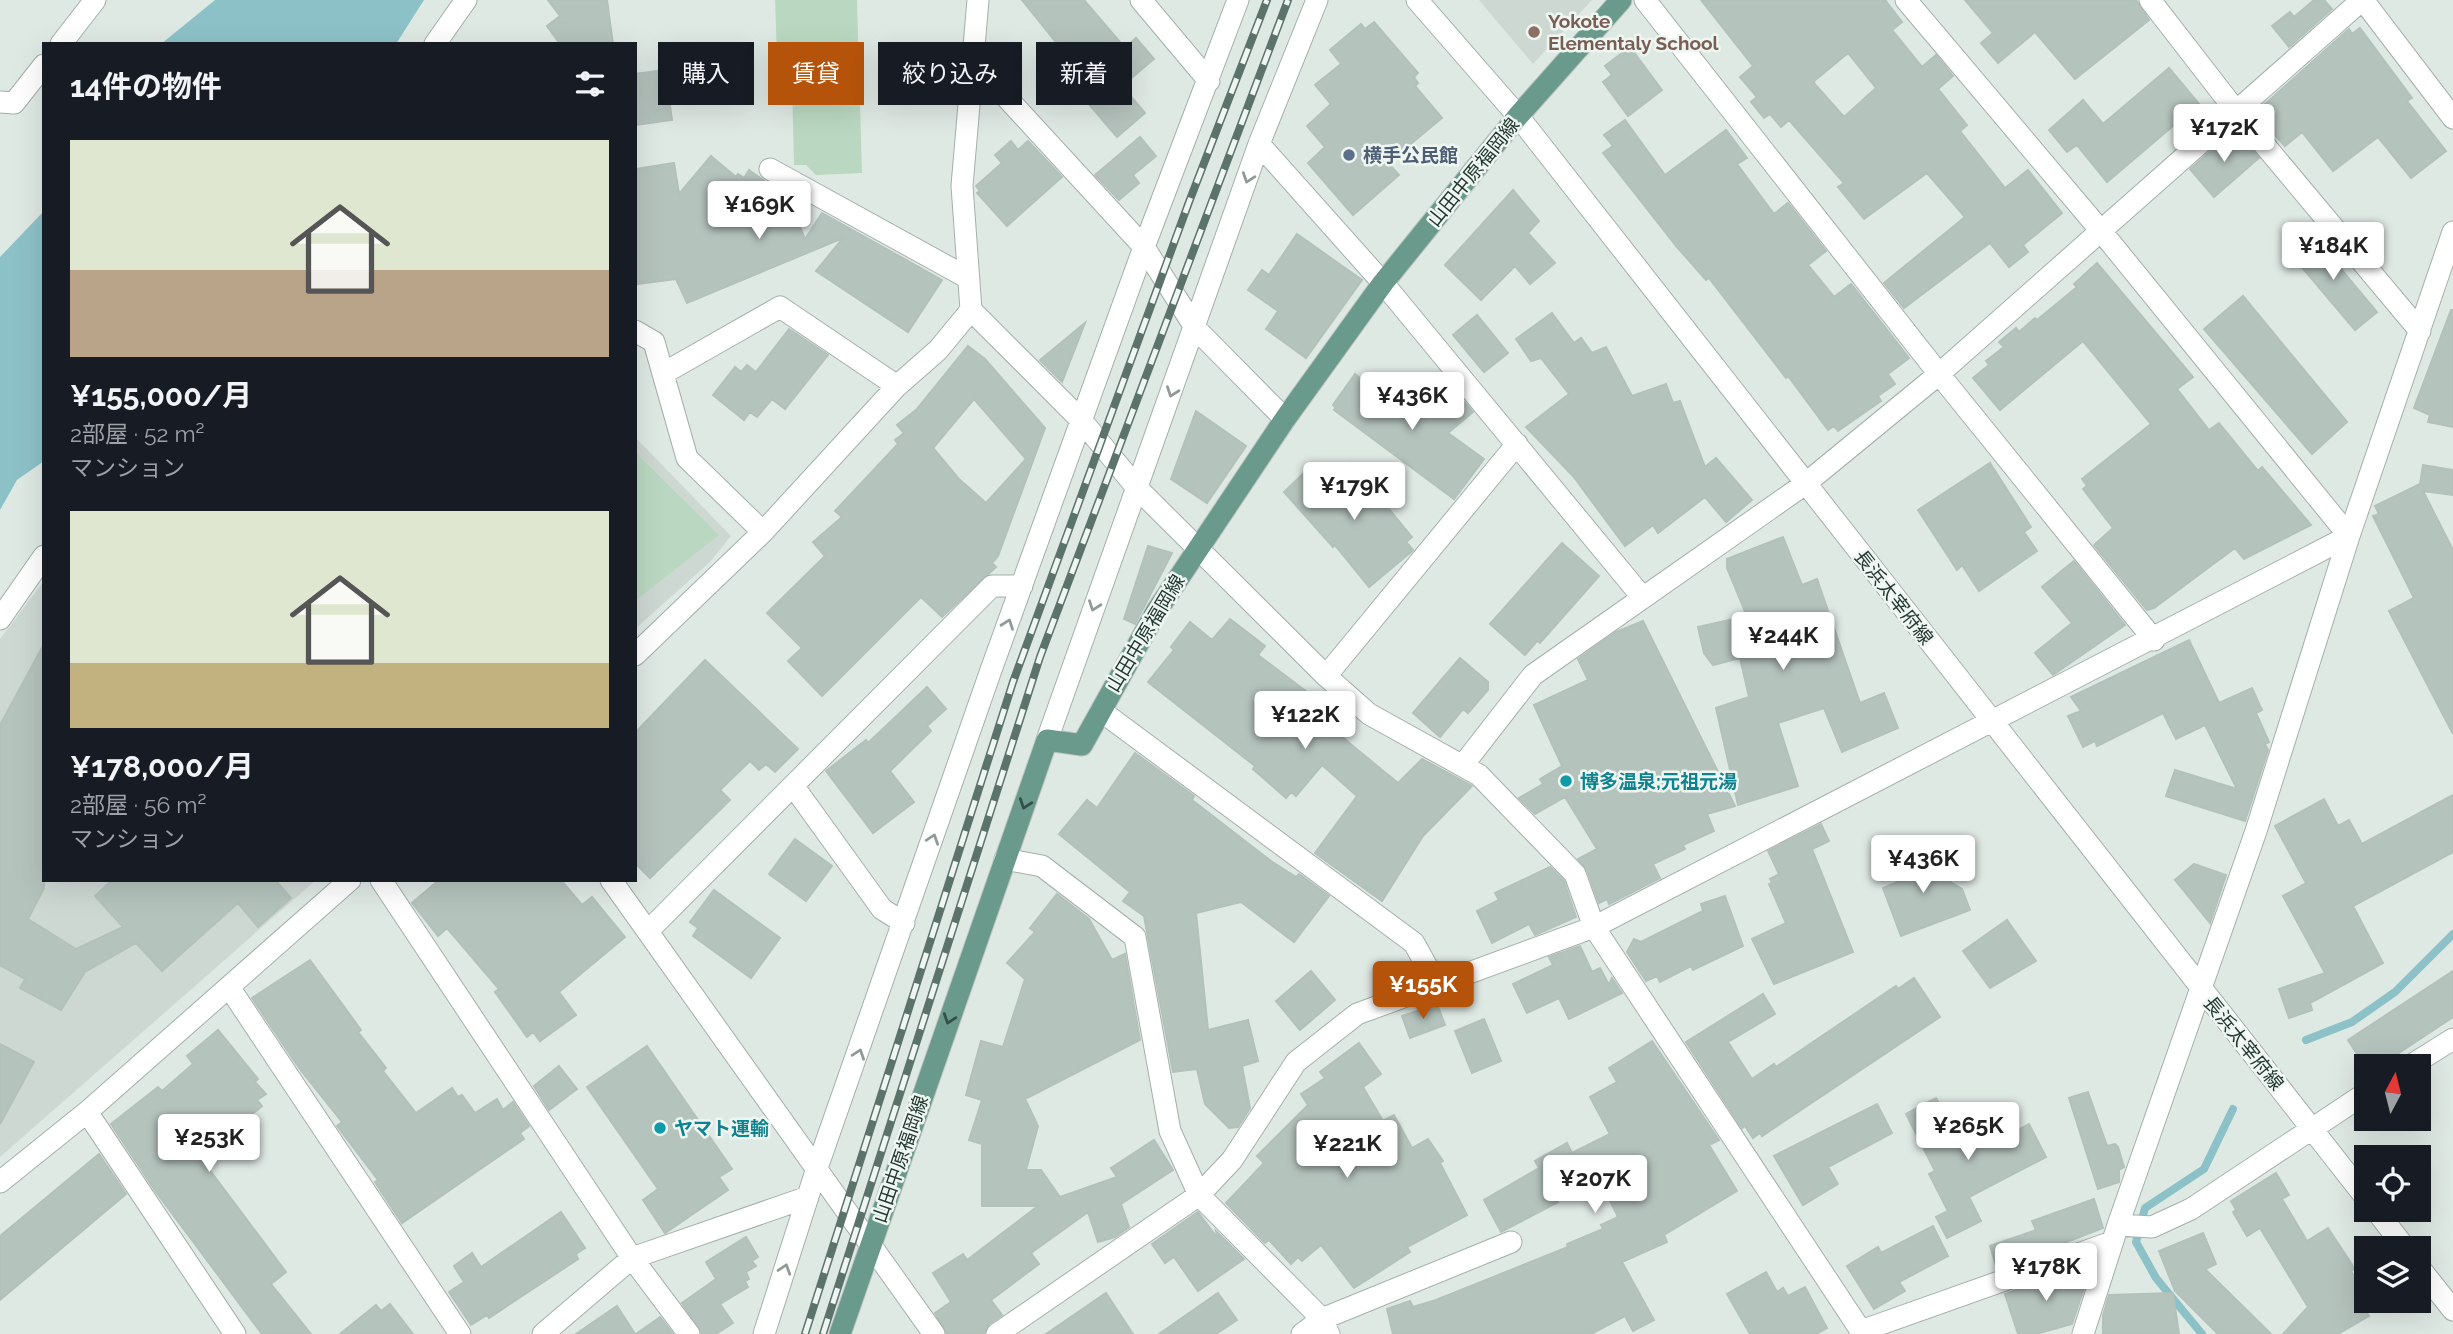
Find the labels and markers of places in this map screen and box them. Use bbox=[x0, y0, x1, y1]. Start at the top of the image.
place label: Yokote Elementaly School bbox=[1548, 10, 1719, 54]
marker: Yokote Elementaly School bbox=[1526, 24, 1542, 40]
pin: ¥172K bbox=[2175, 104, 2273, 164]
place label: 横手公民館 bbox=[1363, 144, 1458, 166]
marker: 横手公民館 bbox=[1341, 147, 1357, 163]
pin: ¥169K bbox=[710, 182, 808, 241]
pin: ¥184K bbox=[2284, 222, 2382, 282]
pin: ¥436K bbox=[1363, 372, 1461, 432]
pin: ¥179K bbox=[1305, 462, 1403, 522]
pin: ¥244K bbox=[1734, 612, 1832, 672]
pin: ¥122K bbox=[1256, 692, 1354, 751]
place label: 博多温泉;元祖元湯 bbox=[1580, 770, 1737, 792]
marker: 博多温泉;元祖元湯 bbox=[1558, 773, 1574, 789]
pin: ¥436K bbox=[1874, 836, 1972, 895]
pin: ¥155K bbox=[1374, 962, 1472, 1021]
pin: ¥265K bbox=[1919, 1102, 2017, 1162]
pin: ¥253K bbox=[160, 1114, 258, 1174]
place label: ヤマト運輸 bbox=[674, 1117, 769, 1139]
marker: ヤマト運輸 bbox=[652, 1120, 668, 1136]
pin: ¥221K bbox=[1298, 1120, 1396, 1180]
pin: ¥207K bbox=[1546, 1156, 1644, 1215]
pin: ¥178K bbox=[1997, 1244, 2095, 1303]

